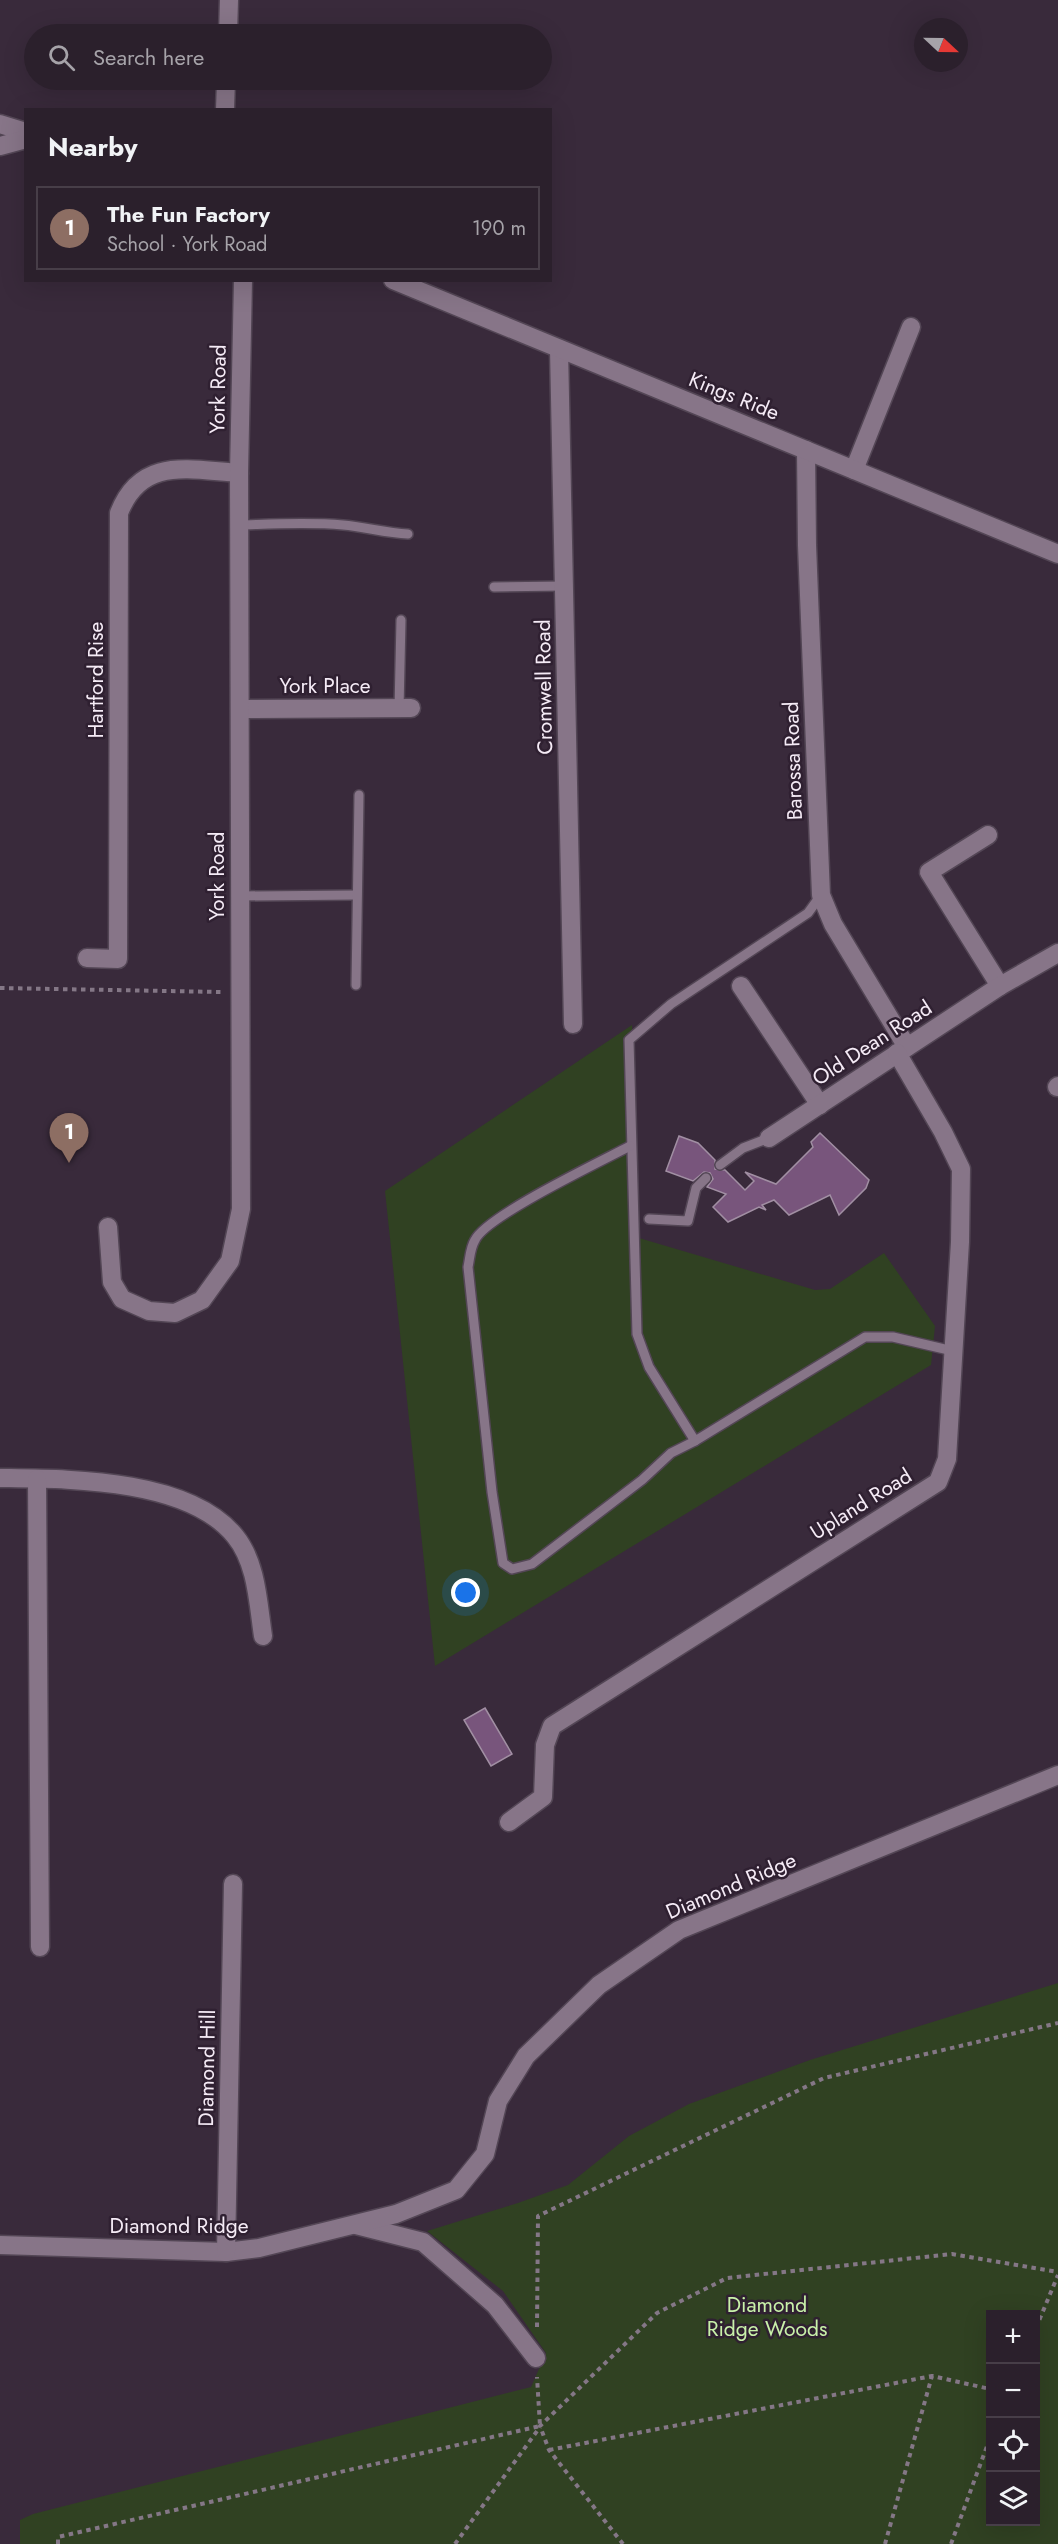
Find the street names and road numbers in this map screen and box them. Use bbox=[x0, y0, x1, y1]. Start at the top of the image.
street label: York Road bbox=[202, 344, 234, 434]
street label: Kings Ride bbox=[684, 364, 784, 428]
street label: Cromwell Road bbox=[528, 619, 560, 755]
street label: Hartford Rise bbox=[81, 621, 111, 738]
street label: York Place bbox=[279, 671, 371, 701]
street label: Barossa Road bbox=[776, 701, 810, 821]
street label: York Road bbox=[202, 831, 232, 921]
street label: Old Dean Road bbox=[806, 993, 938, 1093]
street label: Upland Road bbox=[804, 1461, 918, 1547]
street label: Diamond Ridge bbox=[661, 1845, 801, 1927]
street label: Diamond Hill bbox=[191, 2009, 223, 2127]
street label: Diamond Ridge bbox=[110, 2211, 249, 2241]

